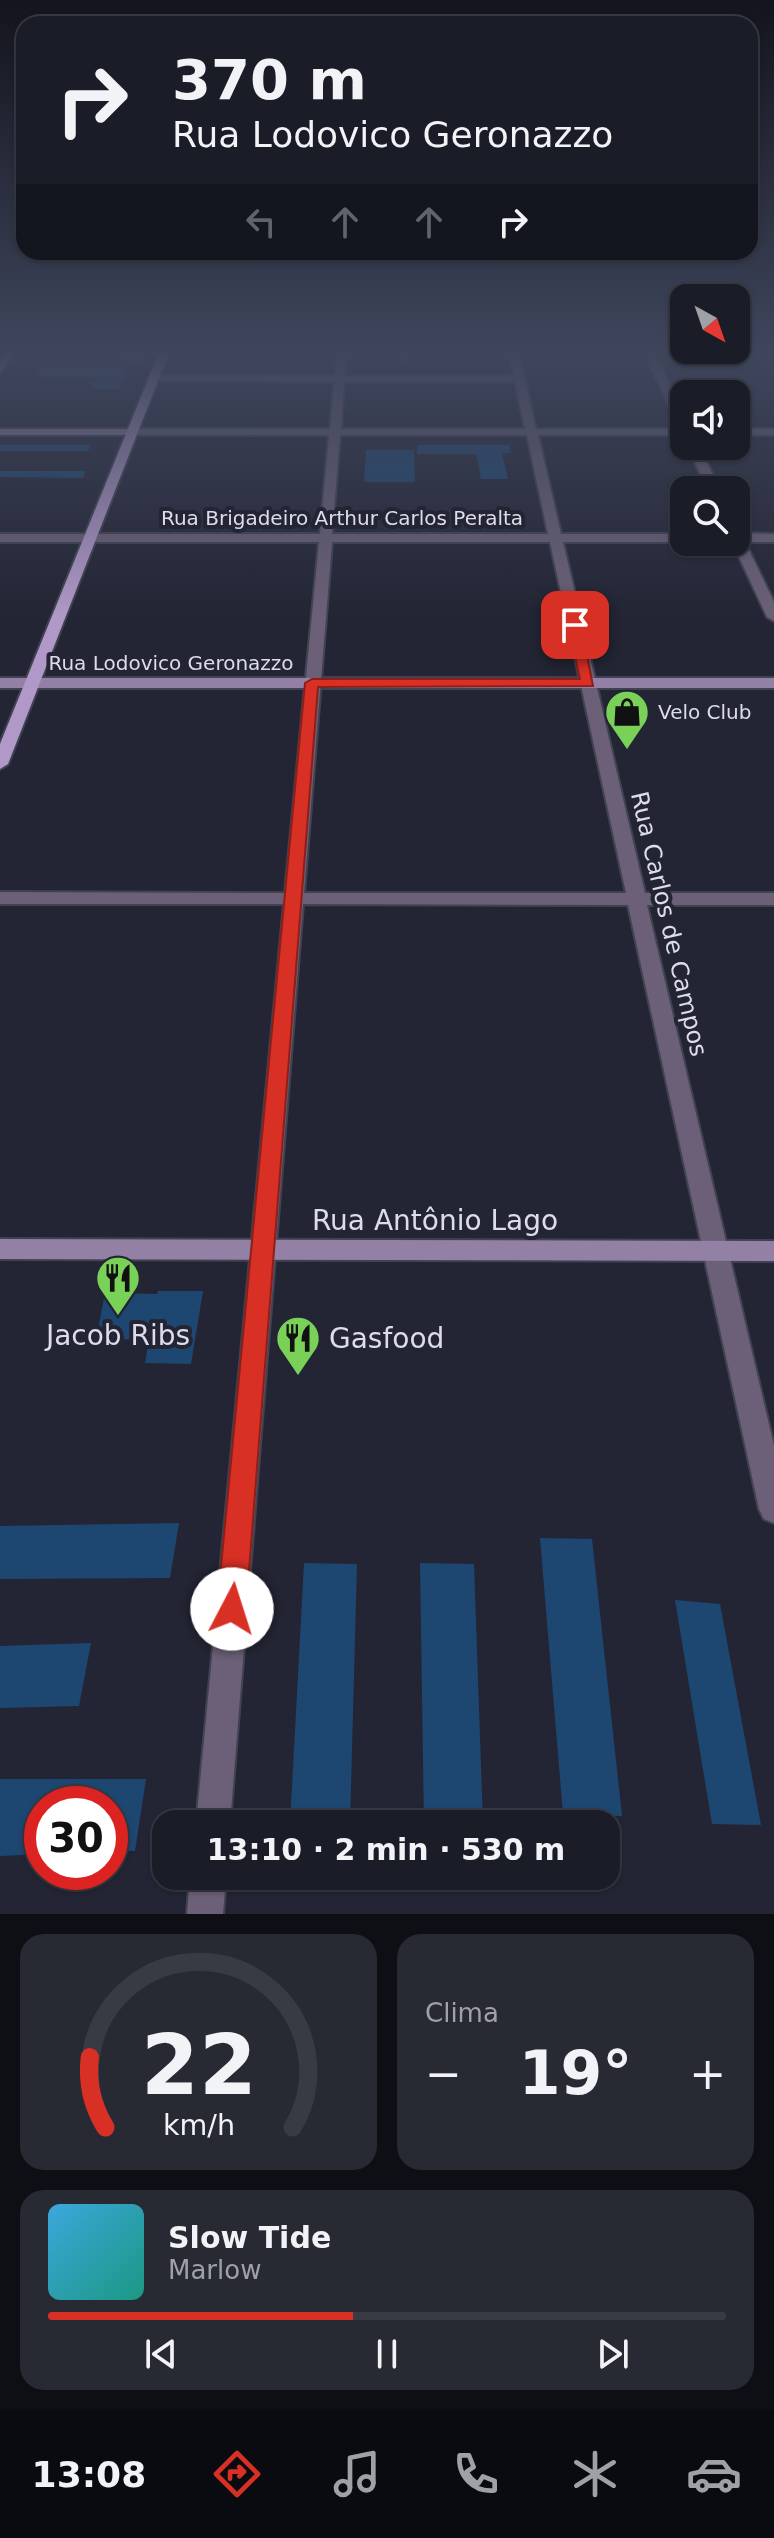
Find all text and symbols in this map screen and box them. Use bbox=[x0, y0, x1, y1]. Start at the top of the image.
text: 370 m bbox=[172, 47, 367, 112]
icon: right bbox=[40, 48, 144, 152]
text: Rua Lodovico Geronazzo bbox=[172, 114, 613, 155]
icon: left bbox=[239, 200, 283, 244]
icon: ahead bbox=[323, 200, 367, 244]
icon: ahead bbox=[407, 200, 451, 244]
icon: right bbox=[491, 200, 535, 244]
north arrow bbox=[670, 284, 750, 364]
map controls bbox=[670, 284, 750, 556]
button: sound bbox=[670, 380, 750, 460]
button: search bbox=[670, 476, 750, 556]
street label: Rua Brigadeiro Arthur Carlos Peralta bbox=[161, 506, 523, 530]
pin bbox=[541, 591, 609, 659]
icon: arrive bbox=[553, 603, 597, 647]
street label: Rua Lodovico Geronazzo bbox=[48, 651, 294, 675]
shop icon: Velo Club bbox=[603, 688, 651, 751]
place label: Velo Club bbox=[658, 700, 751, 724]
street label: Rua Carlos de Campos bbox=[625, 789, 713, 1059]
street label: Rua Antônio Lago bbox=[312, 1204, 558, 1237]
restaurant icon: Jacob Ribs bbox=[94, 1254, 142, 1317]
restaurant icon: Gasfood bbox=[274, 1314, 322, 1377]
place label: Jacob Ribs bbox=[44, 1319, 190, 1352]
place label: Gasfood bbox=[329, 1322, 444, 1355]
position arrow bbox=[190, 1567, 274, 1651]
speed limit sign: 30 bbox=[24, 1786, 128, 1890]
text: 13:10 · 2 min · 530 m bbox=[207, 1832, 565, 1867]
text: Clima bbox=[425, 1998, 499, 2028]
text: 22 bbox=[141, 2017, 256, 2114]
text: 19° bbox=[519, 2038, 632, 2108]
text: − bbox=[425, 2048, 462, 2099]
text: + bbox=[689, 2048, 726, 2099]
text: km/h bbox=[162, 2108, 235, 2142]
text: Slow Tide bbox=[168, 2220, 331, 2255]
text: Marlow bbox=[168, 2255, 261, 2285]
icon: previous bbox=[139, 2332, 183, 2376]
icon: pause bbox=[365, 2332, 409, 2376]
icon: next bbox=[591, 2332, 635, 2376]
icon: directions bbox=[209, 2446, 265, 2502]
icon: music bbox=[329, 2446, 385, 2502]
icon: phone bbox=[448, 2446, 504, 2502]
icon: climate bbox=[567, 2446, 623, 2502]
icon: car bbox=[686, 2446, 742, 2502]
text: 13:08 bbox=[32, 2454, 146, 2495]

